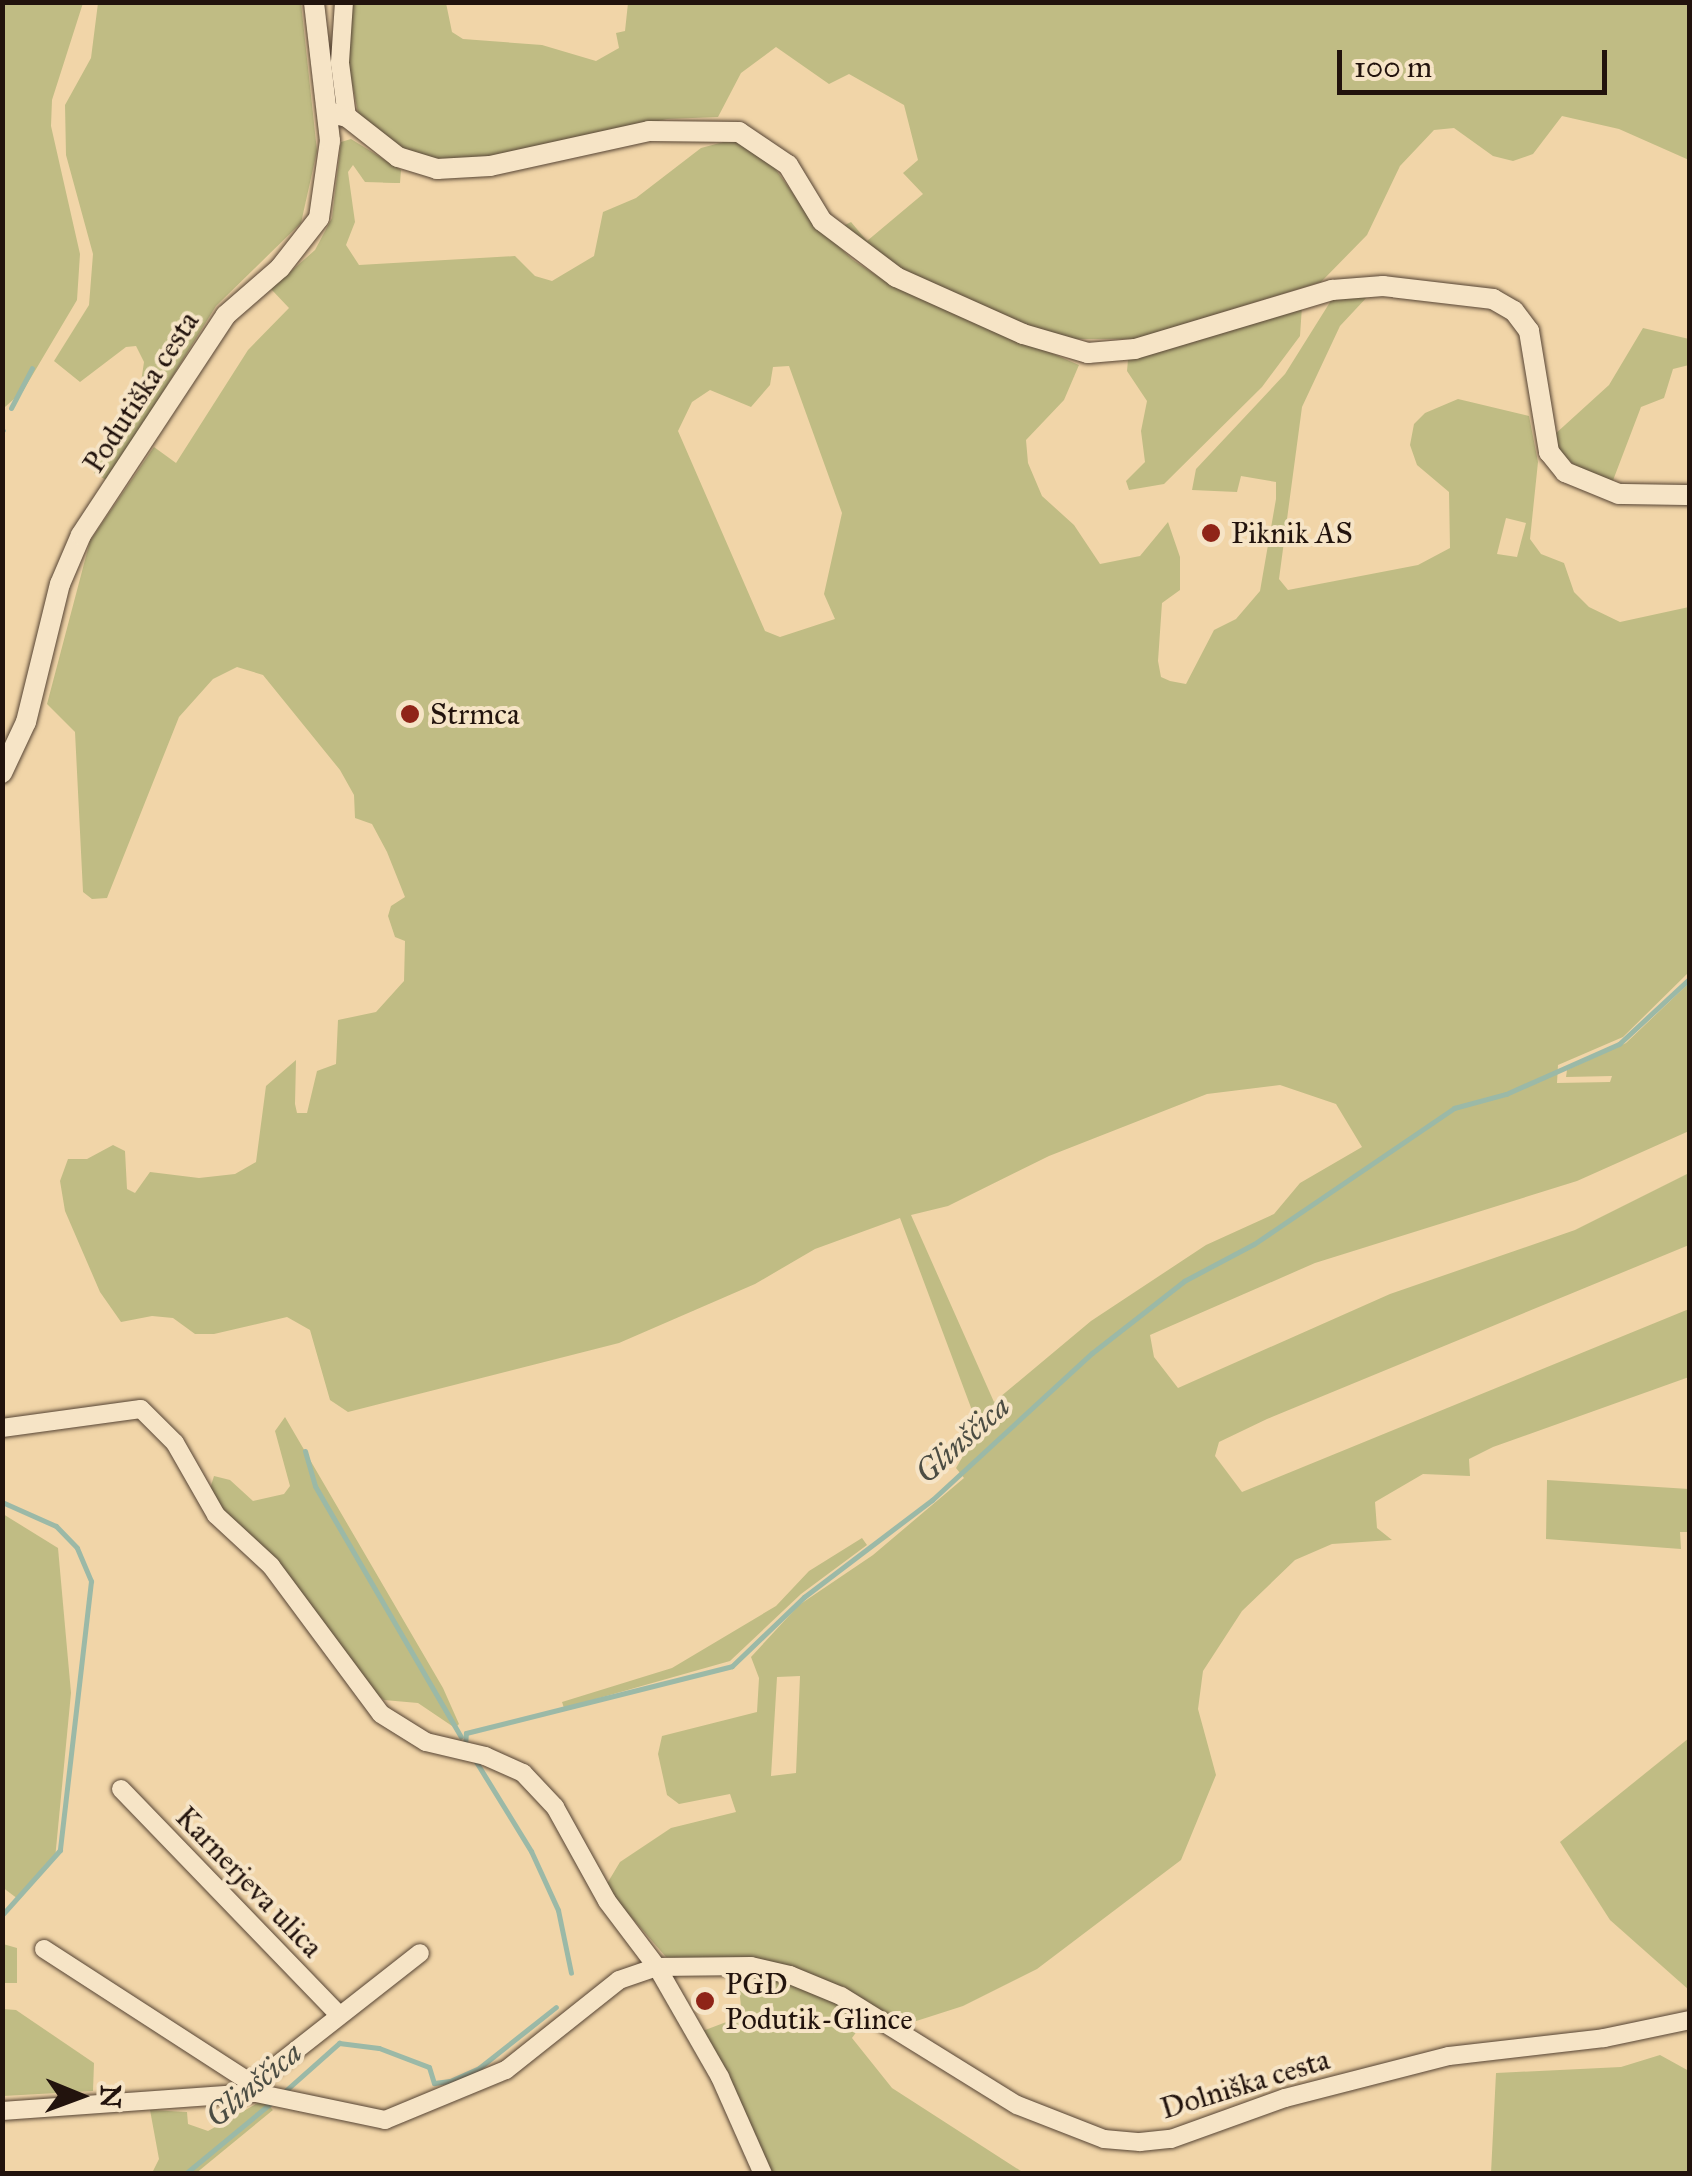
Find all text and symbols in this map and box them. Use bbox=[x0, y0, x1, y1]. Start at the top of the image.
scale bar bbox=[1342, 30, 1612, 92]
text: 100 m bbox=[1354, 49, 1432, 85]
street label: Podutiška cesta bbox=[76, 305, 206, 479]
place label: Piknik AS bbox=[1231, 515, 1353, 551]
marker: Piknik AS bbox=[1200, 522, 1222, 544]
place label: Strmca bbox=[430, 696, 520, 732]
marker: Strmca bbox=[399, 703, 421, 725]
water label: Glinščica bbox=[908, 1388, 1018, 1492]
street label: Karnerjeva ulica bbox=[168, 1799, 330, 1965]
place label: PGD Podutik-Glince bbox=[725, 1966, 913, 2036]
marker: PGD Podutik-Glince bbox=[694, 1990, 716, 2012]
water label: Glinščica bbox=[198, 2034, 310, 2136]
street label: Dolniška cesta bbox=[1156, 2041, 1334, 2127]
north arrow bbox=[30, 2046, 130, 2146]
text: N bbox=[93, 2084, 128, 2109]

